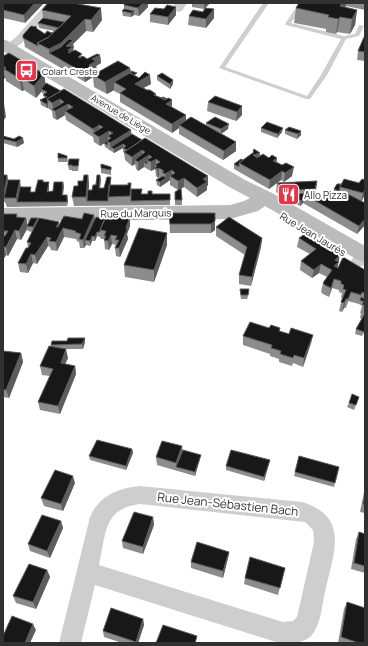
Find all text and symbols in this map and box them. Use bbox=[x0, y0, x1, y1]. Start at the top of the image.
bus stop icon: Colart Creste bbox=[14, 58, 40, 84]
place label: Colart Creste bbox=[42, 65, 98, 78]
street label: Avenue de Liège bbox=[89, 91, 153, 137]
restaurant icon: Allo Pizza bbox=[276, 182, 302, 208]
place label: Allo Pizza bbox=[304, 188, 347, 202]
street label: Rue du Marquis bbox=[100, 205, 172, 221]
street label: Rue Jean Jaurès bbox=[277, 209, 349, 259]
street label: Rue Jean-Sébastien Bach bbox=[157, 488, 299, 520]

